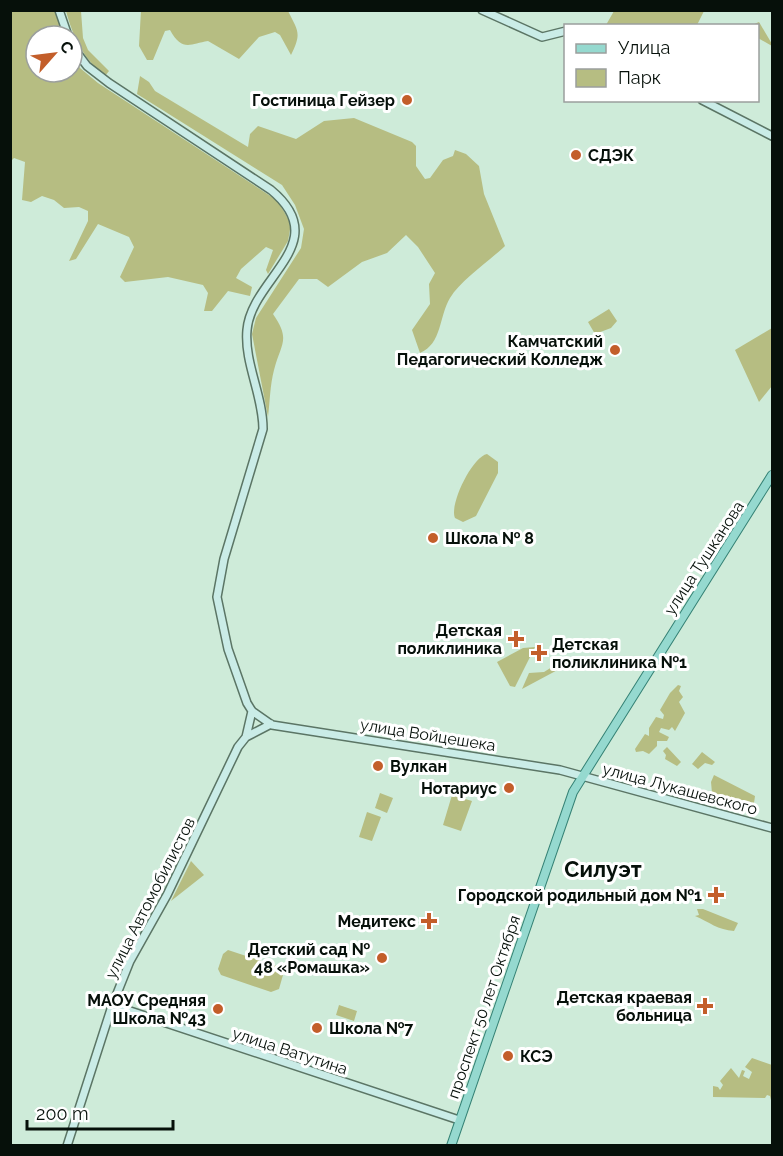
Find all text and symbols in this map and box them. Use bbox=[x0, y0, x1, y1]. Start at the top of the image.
north arrow bbox=[24, 24, 84, 84]
legend bbox=[564, 24, 759, 102]
text: Улица bbox=[618, 37, 670, 58]
text: С bbox=[56, 38, 78, 57]
text: Парк bbox=[618, 67, 661, 88]
place label: Гостиница Гейзер bbox=[252, 91, 395, 110]
marker: Гостиница Гейзер bbox=[400, 93, 414, 107]
place label: СДЭК bbox=[588, 146, 634, 165]
marker: СДЭК bbox=[569, 148, 583, 162]
place label: Камчатский Педагогический Колледж bbox=[397, 332, 603, 369]
marker: Камчатский Педагогический Колледж bbox=[608, 343, 622, 357]
street label: улица Тушканова bbox=[660, 498, 748, 618]
place label: Школа № 8 bbox=[445, 529, 534, 548]
marker: Школа № 8 bbox=[426, 531, 440, 545]
place label: Детская поликлиника bbox=[397, 621, 502, 658]
marker: Детская поликлиника bbox=[507, 630, 525, 648]
place label: Детская поликлиника №1 bbox=[552, 635, 687, 672]
marker: Детская поликлиника №1 bbox=[530, 644, 548, 662]
street label: улица Войцешека bbox=[359, 715, 497, 755]
place label: Вулкан bbox=[390, 757, 447, 776]
marker: Вулкан bbox=[371, 759, 385, 773]
street label: улица Лукашевского bbox=[600, 759, 760, 819]
place label: Нотариус bbox=[421, 779, 497, 798]
marker: Нотариус bbox=[502, 781, 516, 795]
street label: улица Автомобилистов bbox=[101, 814, 199, 982]
district label: Силуэт bbox=[564, 856, 642, 882]
place label: Городской родильный дом №1 bbox=[458, 886, 702, 905]
marker: Городской родильный дом №1 bbox=[707, 886, 725, 904]
place label: Медитекс bbox=[338, 912, 416, 931]
marker: Медитекс bbox=[420, 912, 438, 930]
street label: проспект 50 лет Октября bbox=[444, 913, 524, 1101]
place label: Детский сад № 48 «Ромашка» bbox=[248, 940, 371, 977]
marker: Детский сад № 48 «Ромашка» bbox=[375, 951, 389, 965]
place label: Детская краевая больница bbox=[557, 988, 692, 1025]
place label: МАОУ Средняя Школа №43 bbox=[87, 991, 206, 1028]
marker: Детская краевая больница bbox=[696, 997, 714, 1015]
marker: МАОУ Средняя Школа №43 bbox=[211, 1002, 225, 1016]
place label: Школа №7 bbox=[329, 1019, 413, 1038]
marker: Школа №7 bbox=[310, 1021, 324, 1035]
street label: улица Ватутина bbox=[230, 1023, 350, 1079]
place label: КСЭ bbox=[520, 1047, 553, 1066]
marker: КСЭ bbox=[501, 1049, 515, 1063]
scale bar bbox=[27, 1093, 172, 1131]
text: 200 m bbox=[36, 1103, 89, 1124]

